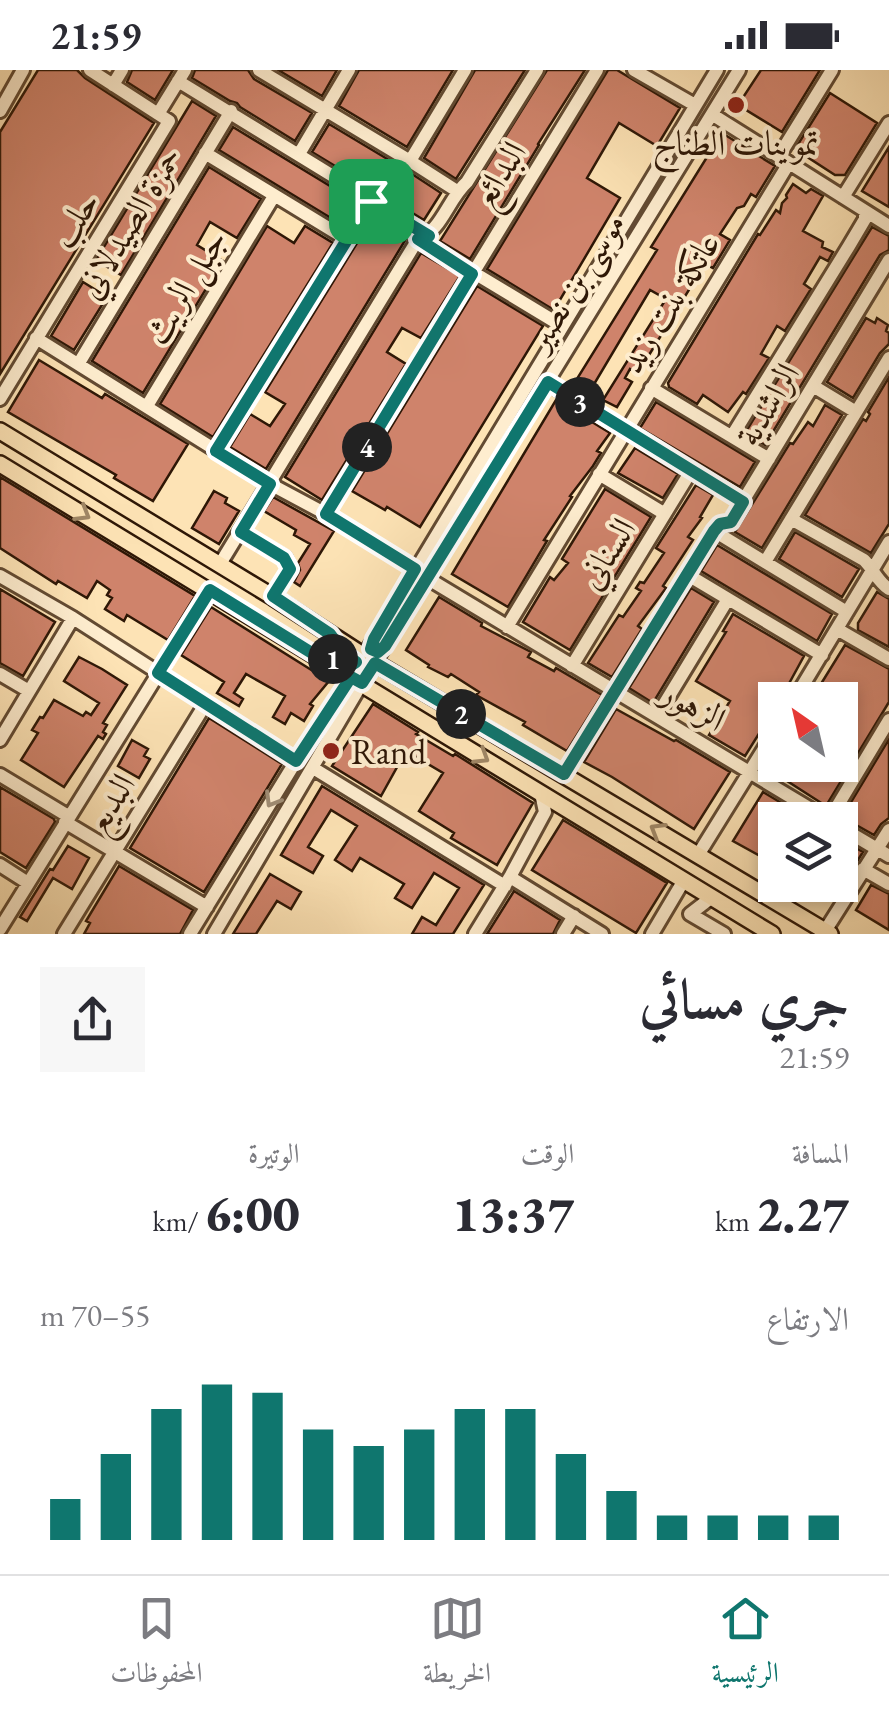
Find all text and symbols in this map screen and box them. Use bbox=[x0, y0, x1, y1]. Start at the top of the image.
text: 21:59 bbox=[50, 11, 141, 60]
marker: تموينات الطناج bbox=[725, 94, 747, 116]
place label: تموينات الطناج bbox=[653, 120, 819, 174]
street label: البدائع bbox=[460, 132, 543, 220]
street label: حمزة الصيدلاني bbox=[66, 138, 198, 310]
pin bbox=[329, 159, 414, 244]
icon: arrive bbox=[344, 174, 399, 229]
street label: حلب bbox=[39, 182, 110, 256]
street label: موسى بن نصير bbox=[513, 204, 638, 363]
street label: جبل الريث bbox=[133, 220, 239, 353]
street label: عاتكة بنت زيد bbox=[608, 223, 730, 381]
street label: الراشدية bbox=[725, 354, 809, 454]
pin: 3 bbox=[555, 377, 605, 427]
text: 3 bbox=[573, 384, 587, 420]
pin: 4 bbox=[342, 422, 392, 472]
text: 4 bbox=[360, 429, 374, 465]
one-way arrow bbox=[72, 502, 90, 521]
street label: السناني bbox=[567, 509, 651, 601]
pin: 1 bbox=[308, 634, 358, 684]
text: 1 bbox=[326, 641, 340, 677]
street label: الزهور bbox=[651, 667, 734, 741]
north arrow bbox=[758, 682, 858, 782]
map controls bbox=[758, 682, 858, 902]
pin: 2 bbox=[436, 689, 486, 739]
text: 2 bbox=[454, 696, 468, 732]
place label: Rand bbox=[351, 729, 426, 774]
marker: Rand bbox=[320, 740, 342, 762]
one-way arrow bbox=[472, 745, 490, 764]
street label: البديع bbox=[73, 765, 152, 846]
one-way arrow bbox=[265, 789, 285, 807]
button: layers bbox=[758, 802, 858, 902]
one-way arrow bbox=[650, 823, 668, 842]
text: جري مسائي bbox=[640, 963, 849, 1034]
button: share bbox=[40, 967, 145, 1072]
text: 21:59 bbox=[780, 1036, 849, 1078]
text: الوتيرة bbox=[248, 1135, 300, 1171]
text: الوقت bbox=[521, 1135, 574, 1171]
text: المسافة bbox=[792, 1135, 849, 1171]
text: 6:00 bbox=[204, 1181, 300, 1246]
text: 13:37 bbox=[452, 1181, 574, 1246]
text: 2.27 bbox=[755, 1181, 849, 1246]
text: /km bbox=[153, 1203, 204, 1239]
text: km bbox=[715, 1203, 755, 1239]
text: 55–70 m bbox=[40, 1294, 150, 1336]
text: الارتفاع bbox=[766, 1298, 849, 1340]
tab: المحفوظات bbox=[110, 1591, 203, 1700]
tab: الخريطة bbox=[423, 1591, 491, 1700]
tab: الرئيسية bbox=[712, 1591, 779, 1700]

